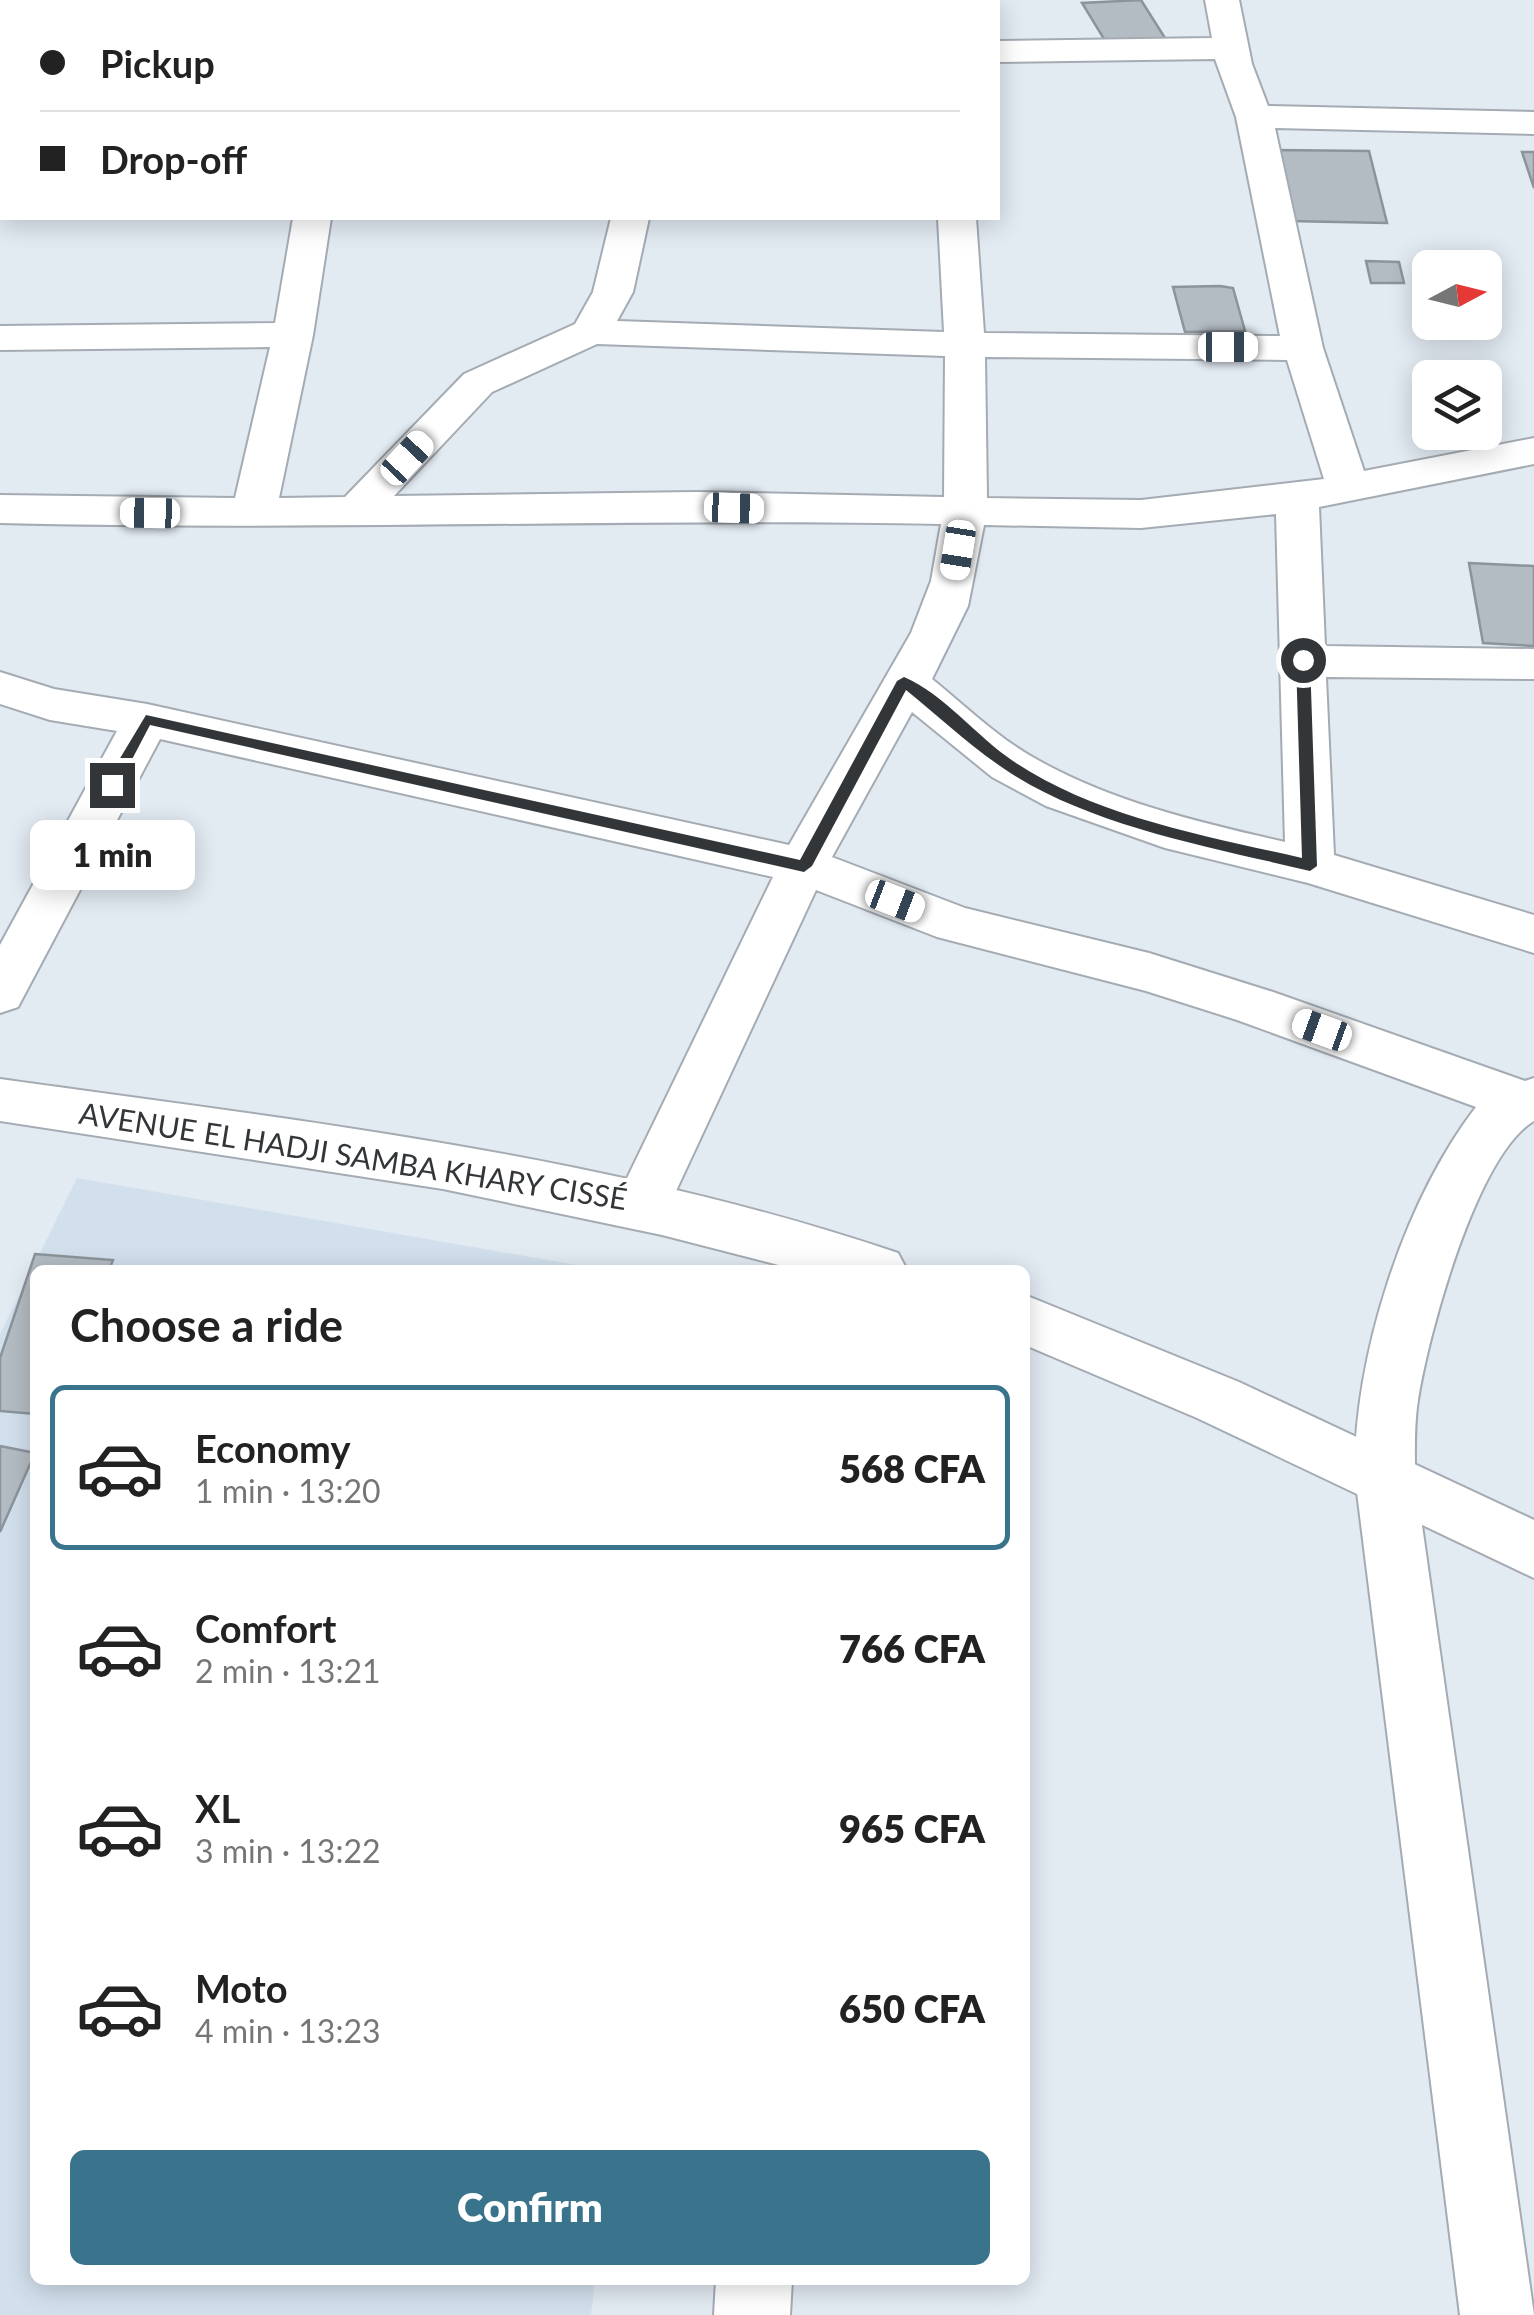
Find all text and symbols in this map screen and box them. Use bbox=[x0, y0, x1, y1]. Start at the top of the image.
text: Pickup bbox=[100, 40, 215, 86]
text: Drop-off bbox=[100, 136, 247, 182]
north arrow bbox=[1412, 250, 1502, 340]
map controls bbox=[1412, 250, 1502, 450]
car bbox=[1198, 332, 1258, 362]
button: layers bbox=[1412, 360, 1502, 450]
car bbox=[376, 426, 438, 490]
car bbox=[703, 492, 765, 524]
car bbox=[120, 497, 180, 529]
car bbox=[938, 518, 978, 582]
route start bbox=[1281, 638, 1326, 683]
route end bbox=[90, 763, 135, 808]
callout: 1 min bbox=[29, 820, 194, 890]
text: 1 min bbox=[73, 835, 152, 874]
car bbox=[862, 876, 928, 926]
car bbox=[1289, 1006, 1355, 1054]
street label: AVENUE EL HADJI SAMBA KHARY CISSÉ bbox=[77, 1094, 630, 1216]
text: Choose a ride bbox=[70, 1298, 343, 1352]
icon: car bbox=[75, 1423, 165, 1513]
text: Economy bbox=[195, 1425, 350, 1471]
text: 568 CFA bbox=[839, 1445, 985, 1491]
text: 1 min · 13:20 bbox=[195, 1471, 381, 1510]
icon: car bbox=[75, 1603, 165, 1693]
text: Comfort bbox=[195, 1605, 336, 1651]
text: 766 CFA bbox=[839, 1625, 985, 1671]
text: 2 min · 13:21 bbox=[195, 1651, 381, 1690]
icon: car bbox=[75, 1783, 165, 1873]
text: XL bbox=[195, 1785, 240, 1831]
text: 965 CFA bbox=[839, 1805, 985, 1851]
text: 3 min · 13:22 bbox=[195, 1831, 381, 1870]
icon: car bbox=[75, 1963, 165, 2053]
text: Moto bbox=[195, 1965, 288, 2011]
text: 650 CFA bbox=[839, 1985, 985, 2031]
text: 4 min · 13:23 bbox=[195, 2011, 381, 2050]
button: Confirm bbox=[70, 2150, 990, 2265]

